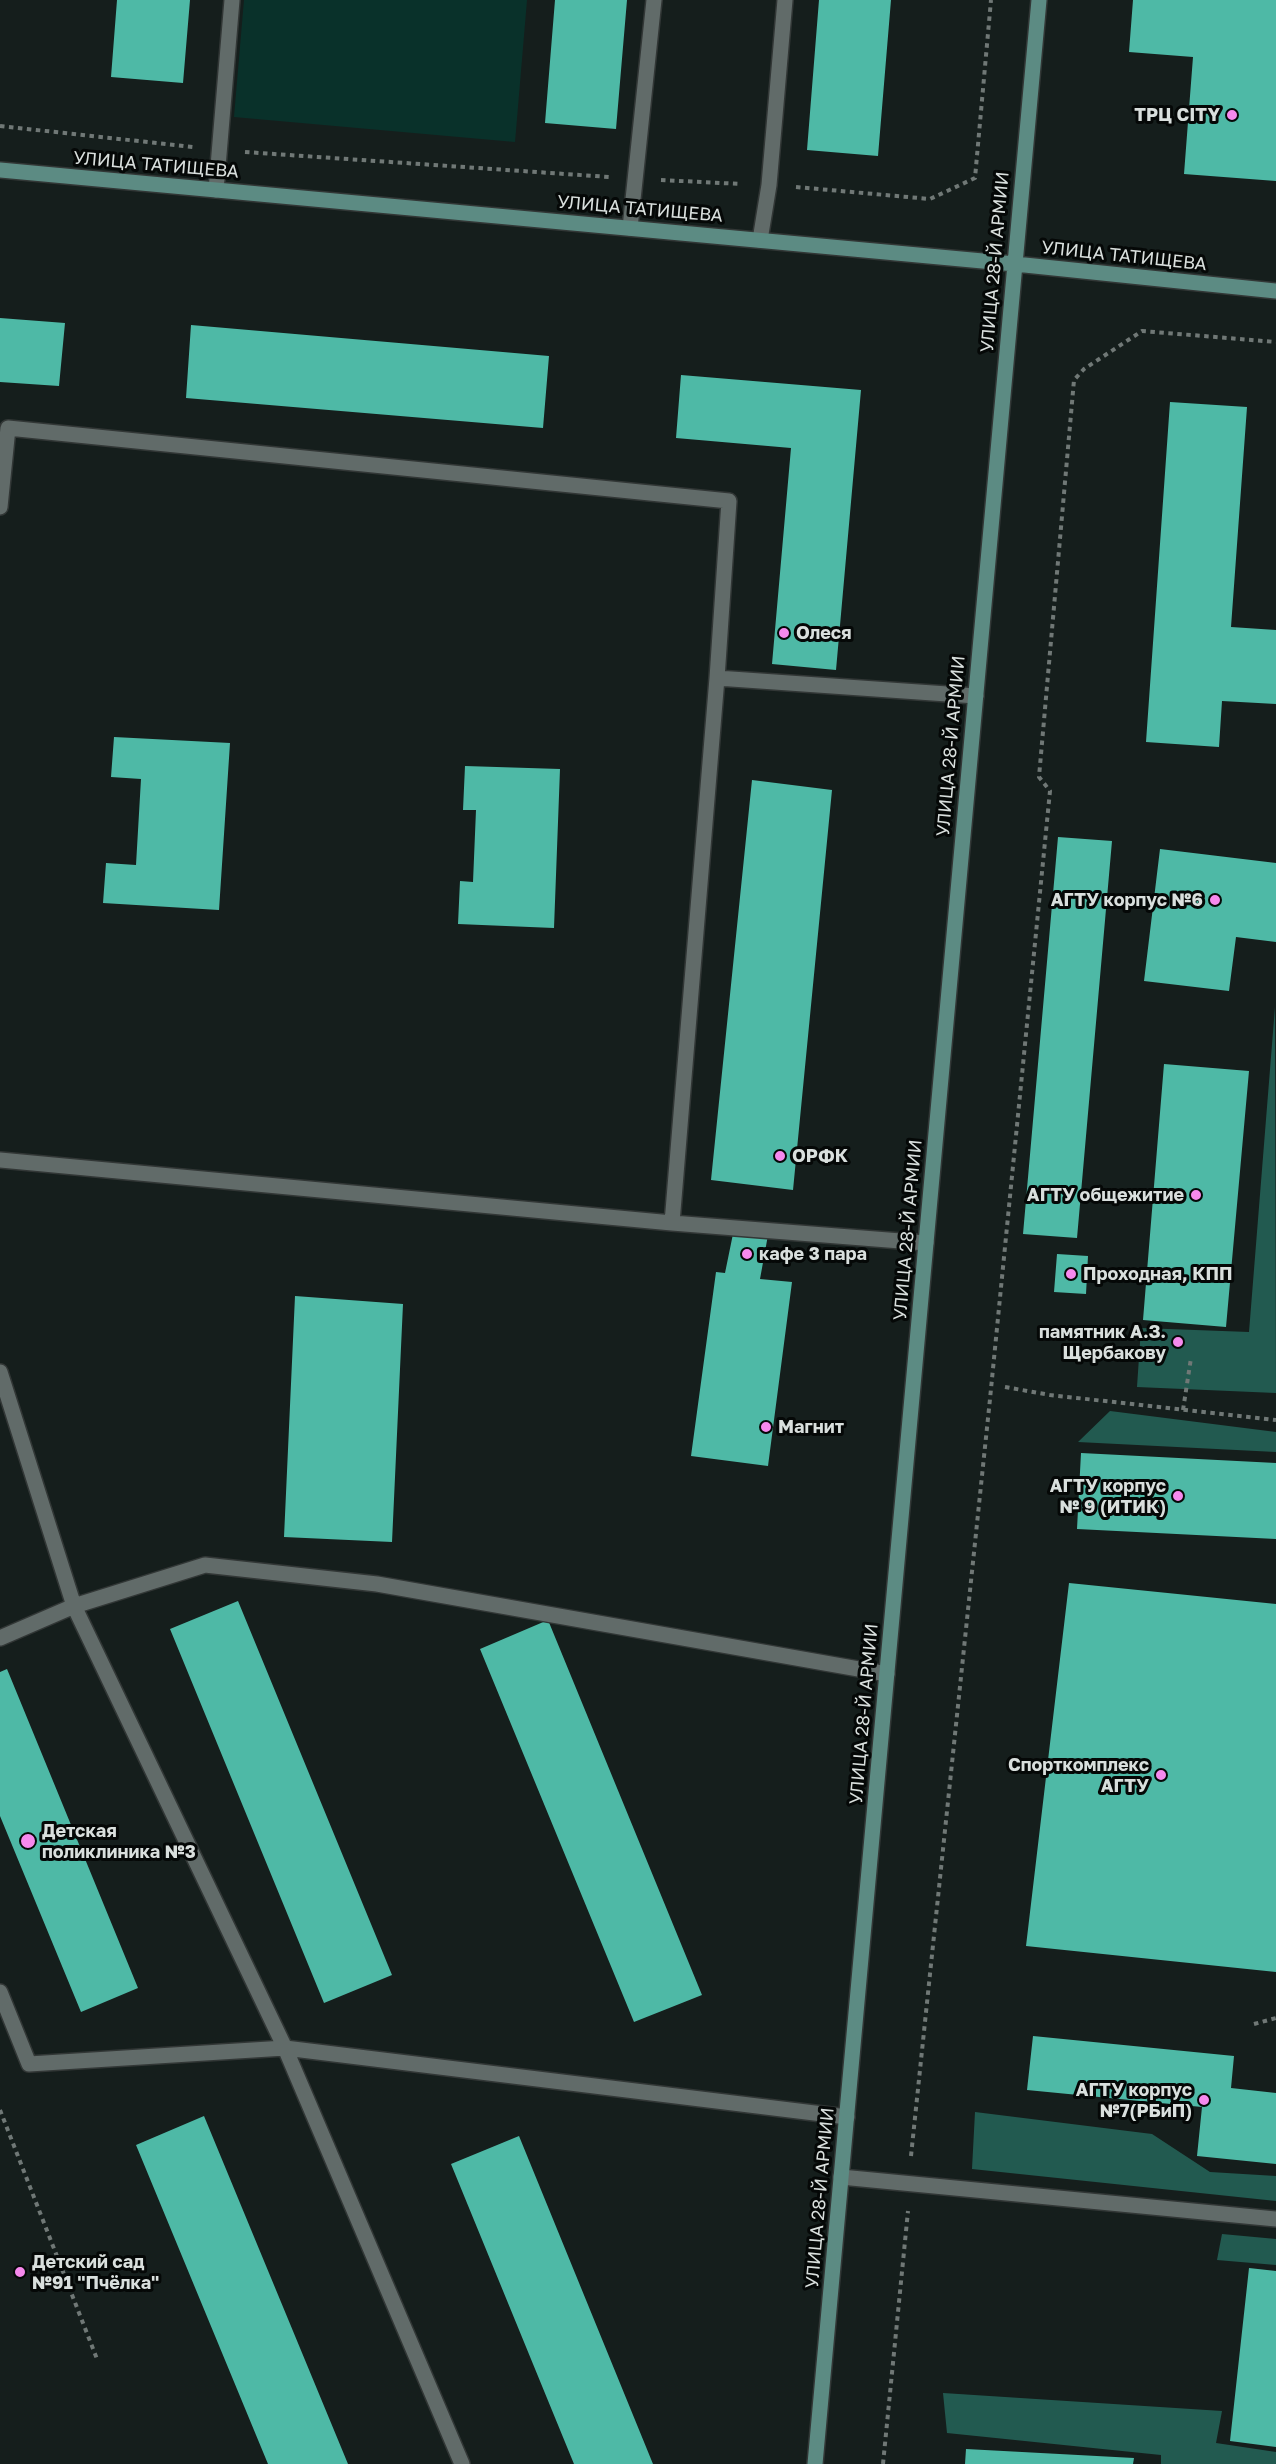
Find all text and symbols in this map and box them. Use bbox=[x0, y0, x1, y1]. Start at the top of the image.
place label: ТРЦ CITY bbox=[1134, 104, 1220, 126]
marker: ТРЦ CITY bbox=[1225, 108, 1239, 122]
street label: УЛИЦА ТАТИЩЕВА bbox=[72, 147, 240, 183]
street label: УЛИЦА 28-Й АРМИИ bbox=[976, 171, 1014, 353]
street label: УЛИЦА ТАТИЩЕВА bbox=[556, 191, 724, 227]
street label: УЛИЦА ТАТИЩЕВА bbox=[1040, 237, 1208, 275]
place label: Олеся bbox=[796, 622, 852, 644]
marker: Олеся bbox=[777, 626, 791, 640]
street label: УЛИЦА 28-Й АРМИИ bbox=[932, 655, 970, 837]
place label: АГТУ корпус №6 bbox=[1051, 889, 1203, 911]
marker: АГТУ корпус №6 bbox=[1208, 893, 1222, 907]
street label: УЛИЦА 28-Й АРМИИ bbox=[889, 1139, 927, 1321]
place label: ОРФК bbox=[792, 1145, 848, 1167]
marker: ОРФК bbox=[773, 1149, 787, 1163]
place label: АГТУ общежитие bbox=[1027, 1184, 1184, 1206]
marker: АГТУ общежитие bbox=[1189, 1188, 1203, 1202]
place label: кафе 3 пара bbox=[759, 1243, 867, 1265]
marker: кафе 3 пара bbox=[740, 1247, 754, 1261]
place label: Проходная, КПП bbox=[1083, 1263, 1232, 1285]
marker: Проходная, КПП bbox=[1064, 1267, 1078, 1281]
place label: памятник А.З. Щербакову bbox=[1039, 1321, 1166, 1364]
marker: памятник А.З. Щербакову bbox=[1171, 1335, 1185, 1349]
place label: Магнит bbox=[778, 1416, 844, 1438]
marker: Магнит bbox=[759, 1420, 773, 1434]
place label: АГТУ корпус № 9 (ИТИК) bbox=[1050, 1475, 1166, 1518]
marker: АГТУ корпус № 9 (ИТИК) bbox=[1171, 1489, 1185, 1503]
street label: УЛИЦА 28-Й АРМИИ bbox=[845, 1623, 883, 1805]
place label: Спорткомплекс АГТУ bbox=[1008, 1754, 1149, 1796]
marker: Спорткомплекс АГТУ bbox=[1154, 1768, 1168, 1782]
place label: Детская поликлиника №3 bbox=[42, 1820, 196, 1862]
marker: Детская поликлиника №3 bbox=[19, 1832, 37, 1850]
place label: АГТУ корпус №7(РБиП) bbox=[1076, 2079, 1192, 2122]
marker: АГТУ корпус №7(РБиП) bbox=[1197, 2093, 1211, 2107]
street label: УЛИЦА 28-Й АРМИИ bbox=[801, 2107, 839, 2289]
place label: Детский сад №91 "Пчёлка" bbox=[32, 2251, 159, 2294]
marker: Детский сад №91 "Пчёлка" bbox=[13, 2265, 27, 2279]

